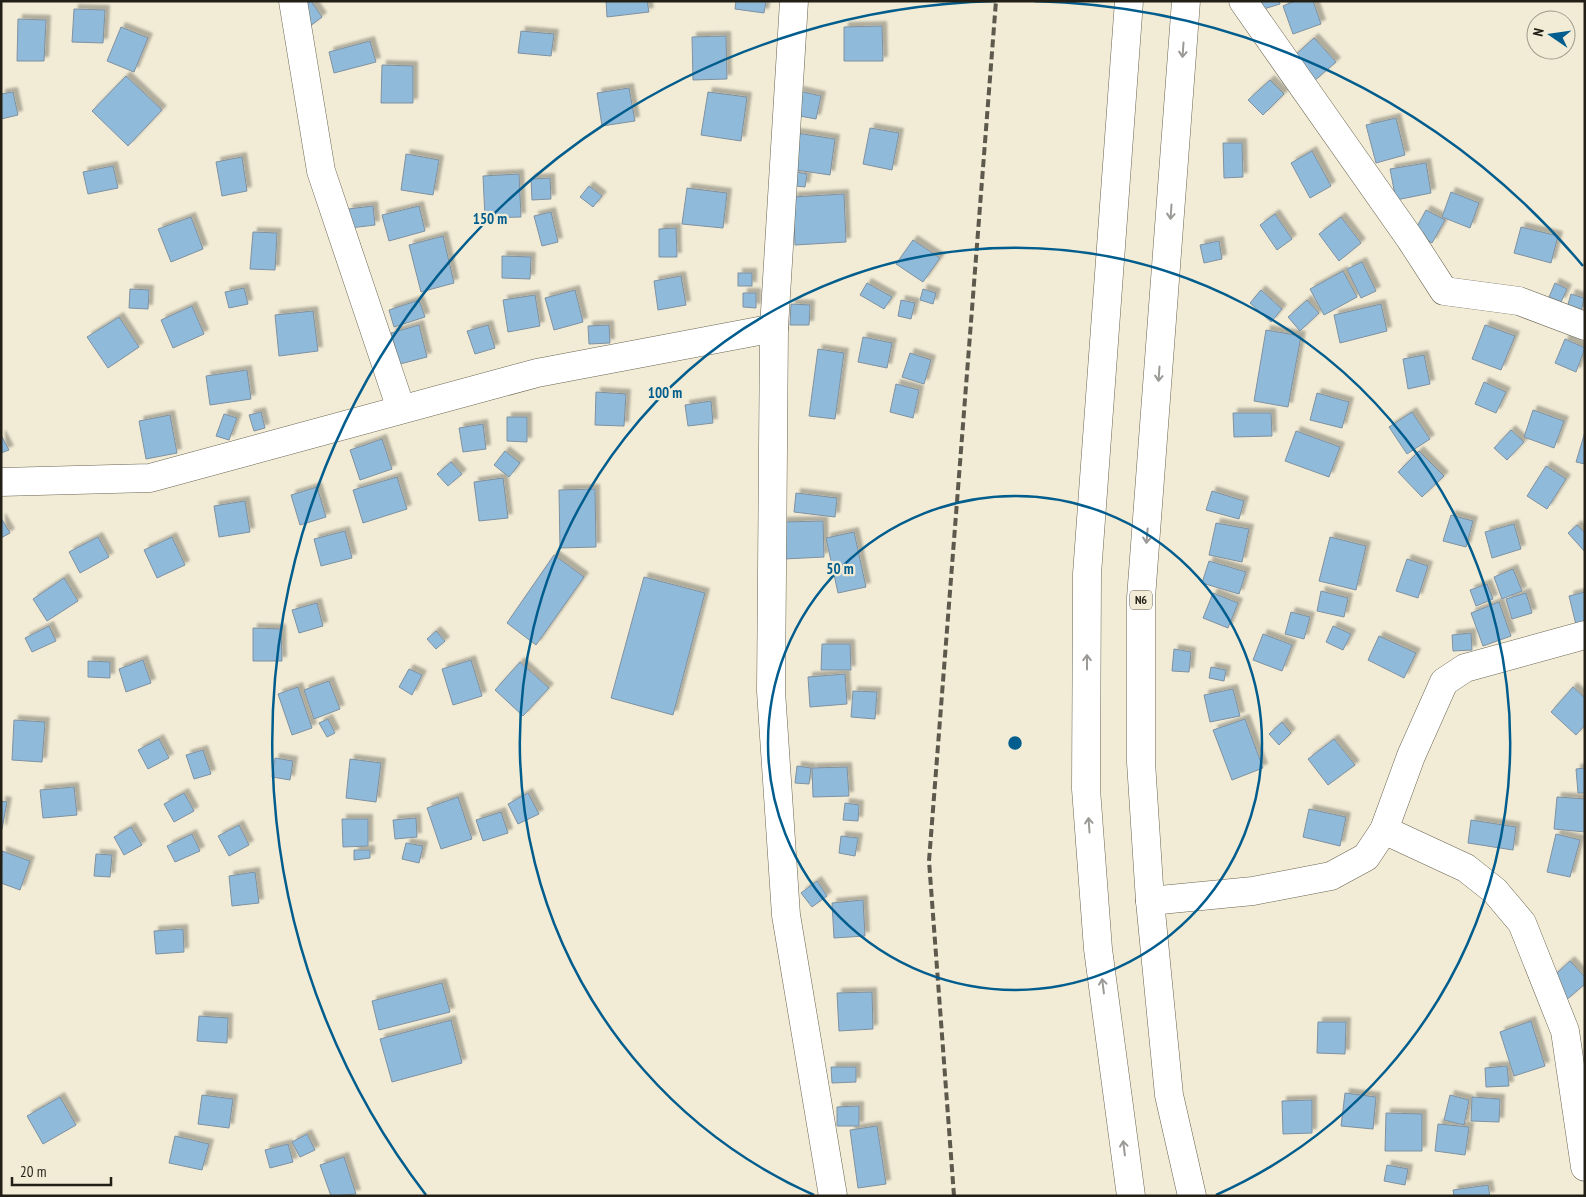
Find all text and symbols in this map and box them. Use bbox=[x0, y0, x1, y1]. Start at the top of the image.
north arrow bbox=[1526, 10, 1576, 60]
text: N bbox=[1529, 26, 1548, 38]
one-way arrow bbox=[1178, 42, 1187, 58]
one-way arrow bbox=[1166, 204, 1176, 220]
text: 150 m bbox=[473, 209, 507, 228]
one-way arrow bbox=[1155, 366, 1164, 382]
text: 100 m bbox=[648, 383, 682, 402]
one-way arrow bbox=[1142, 528, 1151, 544]
text: 50 m bbox=[826, 559, 854, 578]
road number: N6 bbox=[1130, 590, 1152, 610]
one-way arrow bbox=[1082, 654, 1092, 670]
centre of rings bbox=[1006, 734, 1024, 752]
one-way arrow bbox=[1084, 817, 1093, 833]
one-way arrow bbox=[1098, 979, 1108, 995]
one-way arrow bbox=[1118, 1140, 1128, 1156]
scale bar bbox=[12, 1154, 111, 1186]
text: 20 m bbox=[20, 1162, 46, 1181]

